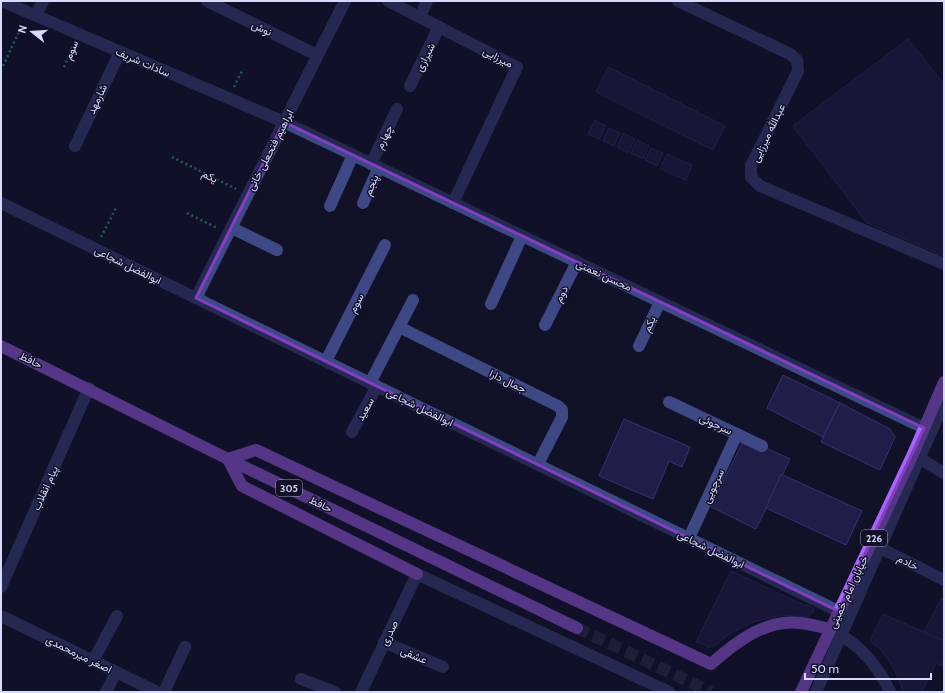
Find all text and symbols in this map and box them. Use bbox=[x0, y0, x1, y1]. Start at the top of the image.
north arrow bbox=[12, 12, 52, 52]
street label: نوش bbox=[249, 17, 275, 39]
text: N bbox=[15, 23, 30, 35]
street label: سوم bbox=[61, 38, 82, 62]
street label: شیرازی bbox=[412, 40, 438, 74]
street label: سادات شریف bbox=[114, 44, 173, 80]
street label: میرزایی bbox=[481, 44, 516, 71]
street label: شارمهد bbox=[84, 81, 110, 116]
street label: عبدالله میرزایی bbox=[748, 101, 788, 165]
street label: ابراهیم فتحعلی خانی bbox=[243, 107, 297, 193]
street label: چهارم bbox=[372, 123, 397, 152]
street label: یکم bbox=[199, 166, 220, 187]
street label: پنجم bbox=[360, 172, 383, 198]
street label: ابوالفضل شجاعی bbox=[92, 243, 164, 287]
street label: محسن نعمتی bbox=[574, 256, 634, 294]
street label: دوم bbox=[551, 283, 572, 305]
street label: سوم bbox=[345, 291, 368, 316]
street label: یکم bbox=[639, 314, 660, 335]
street label: حافظ bbox=[17, 349, 45, 371]
street label: جمال دارا bbox=[487, 366, 529, 396]
street label: ابوالفضل شجاعی bbox=[384, 385, 456, 429]
street label: سعید bbox=[353, 394, 377, 423]
street label: سرجوئی bbox=[697, 410, 735, 438]
street label: پیام انقلاب bbox=[29, 463, 62, 513]
street label: سرجویی bbox=[699, 466, 727, 505]
road number: 305 bbox=[276, 480, 302, 496]
street label: حافظ bbox=[307, 493, 335, 515]
street label: ابوالفضل شجاعی bbox=[675, 527, 747, 571]
road number: 226 bbox=[861, 530, 887, 546]
street label: خادم bbox=[895, 551, 921, 574]
street label: خیابان امام خمینی bbox=[825, 553, 872, 631]
street label: صدری bbox=[377, 618, 401, 648]
street label: اصغر میرمحمدی bbox=[44, 632, 114, 676]
street label: عشقی bbox=[399, 643, 430, 667]
scale bar bbox=[805, 655, 931, 681]
text: 50 m bbox=[811, 661, 839, 676]

